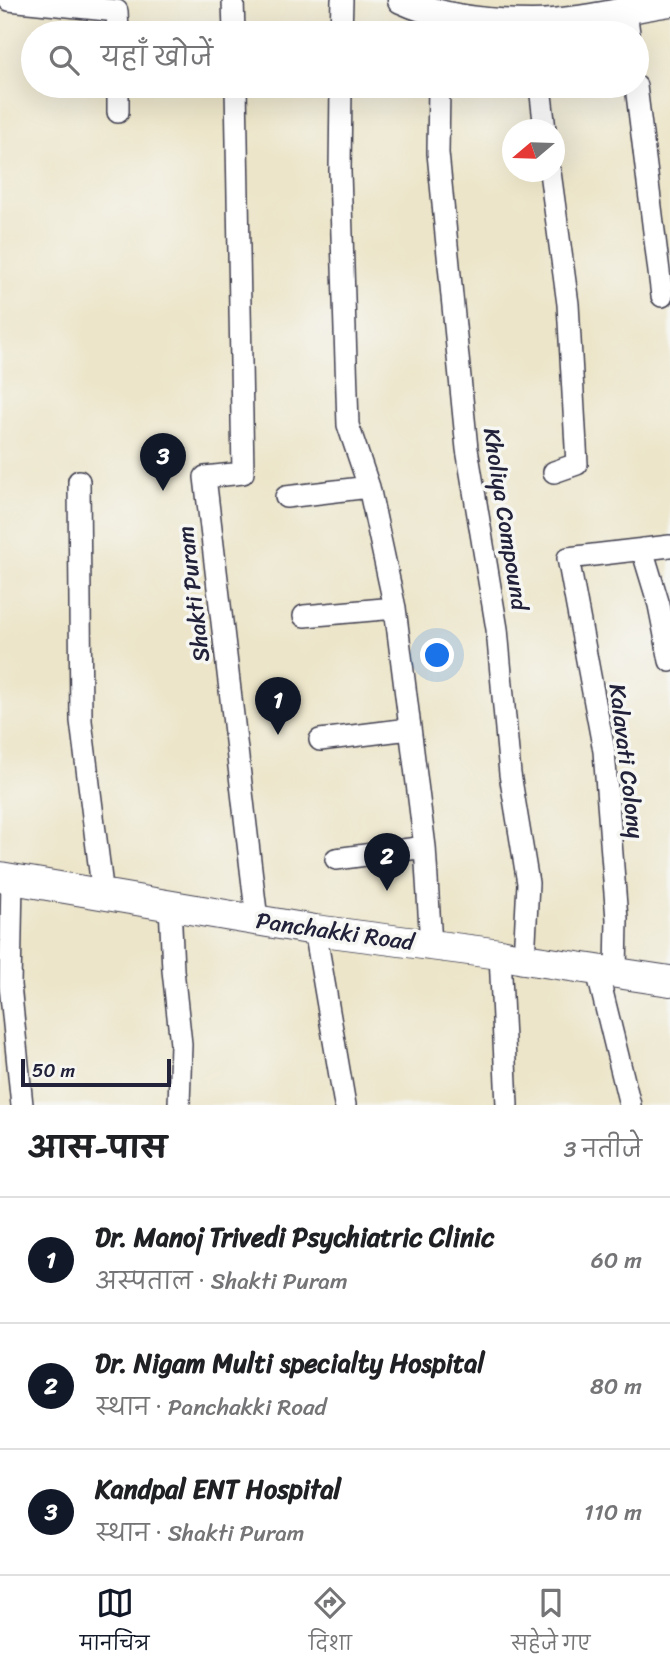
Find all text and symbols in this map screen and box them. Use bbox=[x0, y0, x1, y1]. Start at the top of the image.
search box bbox=[21, 21, 649, 98]
text: यहाँ खोजें bbox=[101, 34, 213, 80]
icon: search bbox=[45, 41, 83, 79]
north arrow bbox=[502, 119, 565, 182]
street label: Kholiya Compound bbox=[471, 425, 540, 615]
pin: 3 bbox=[140, 433, 186, 491]
street label: Shakti Puram bbox=[165, 524, 222, 664]
your location bbox=[420, 638, 454, 672]
pin: 1 bbox=[255, 677, 301, 735]
street label: Kalavati Colony bbox=[597, 681, 656, 841]
pin: 2 bbox=[364, 833, 410, 891]
street label: Panchakki Road bbox=[253, 900, 418, 963]
text: 50 m bbox=[32, 1054, 75, 1087]
scale bar bbox=[21, 1056, 172, 1088]
text: आस-पास bbox=[28, 1121, 167, 1175]
text: 3 नतीजे bbox=[564, 1129, 642, 1170]
text: Dr. Manoj Trivedi Psychiatric Clinic bbox=[95, 1214, 494, 1260]
text: 1 bbox=[46, 1240, 56, 1281]
text: 60 m bbox=[591, 1240, 642, 1281]
text: अस्पताल · Shakti Puram bbox=[95, 1261, 348, 1302]
text: Dr. Nigam Multi specialty Hospital bbox=[95, 1340, 485, 1386]
text: 2 bbox=[44, 1366, 58, 1407]
text: 80 m bbox=[590, 1366, 642, 1407]
text: स्थान · Panchakki Road bbox=[95, 1387, 327, 1428]
text: Kandpal ENT Hospital bbox=[95, 1466, 341, 1512]
text: 3 bbox=[45, 1492, 57, 1533]
text: 110 m bbox=[584, 1492, 642, 1533]
text: स्थान · Shakti Puram bbox=[95, 1513, 304, 1554]
tab: मानचित्र bbox=[80, 1584, 149, 1664]
tab: दिशा bbox=[309, 1584, 352, 1664]
tab: सहेजे गए bbox=[511, 1584, 590, 1664]

